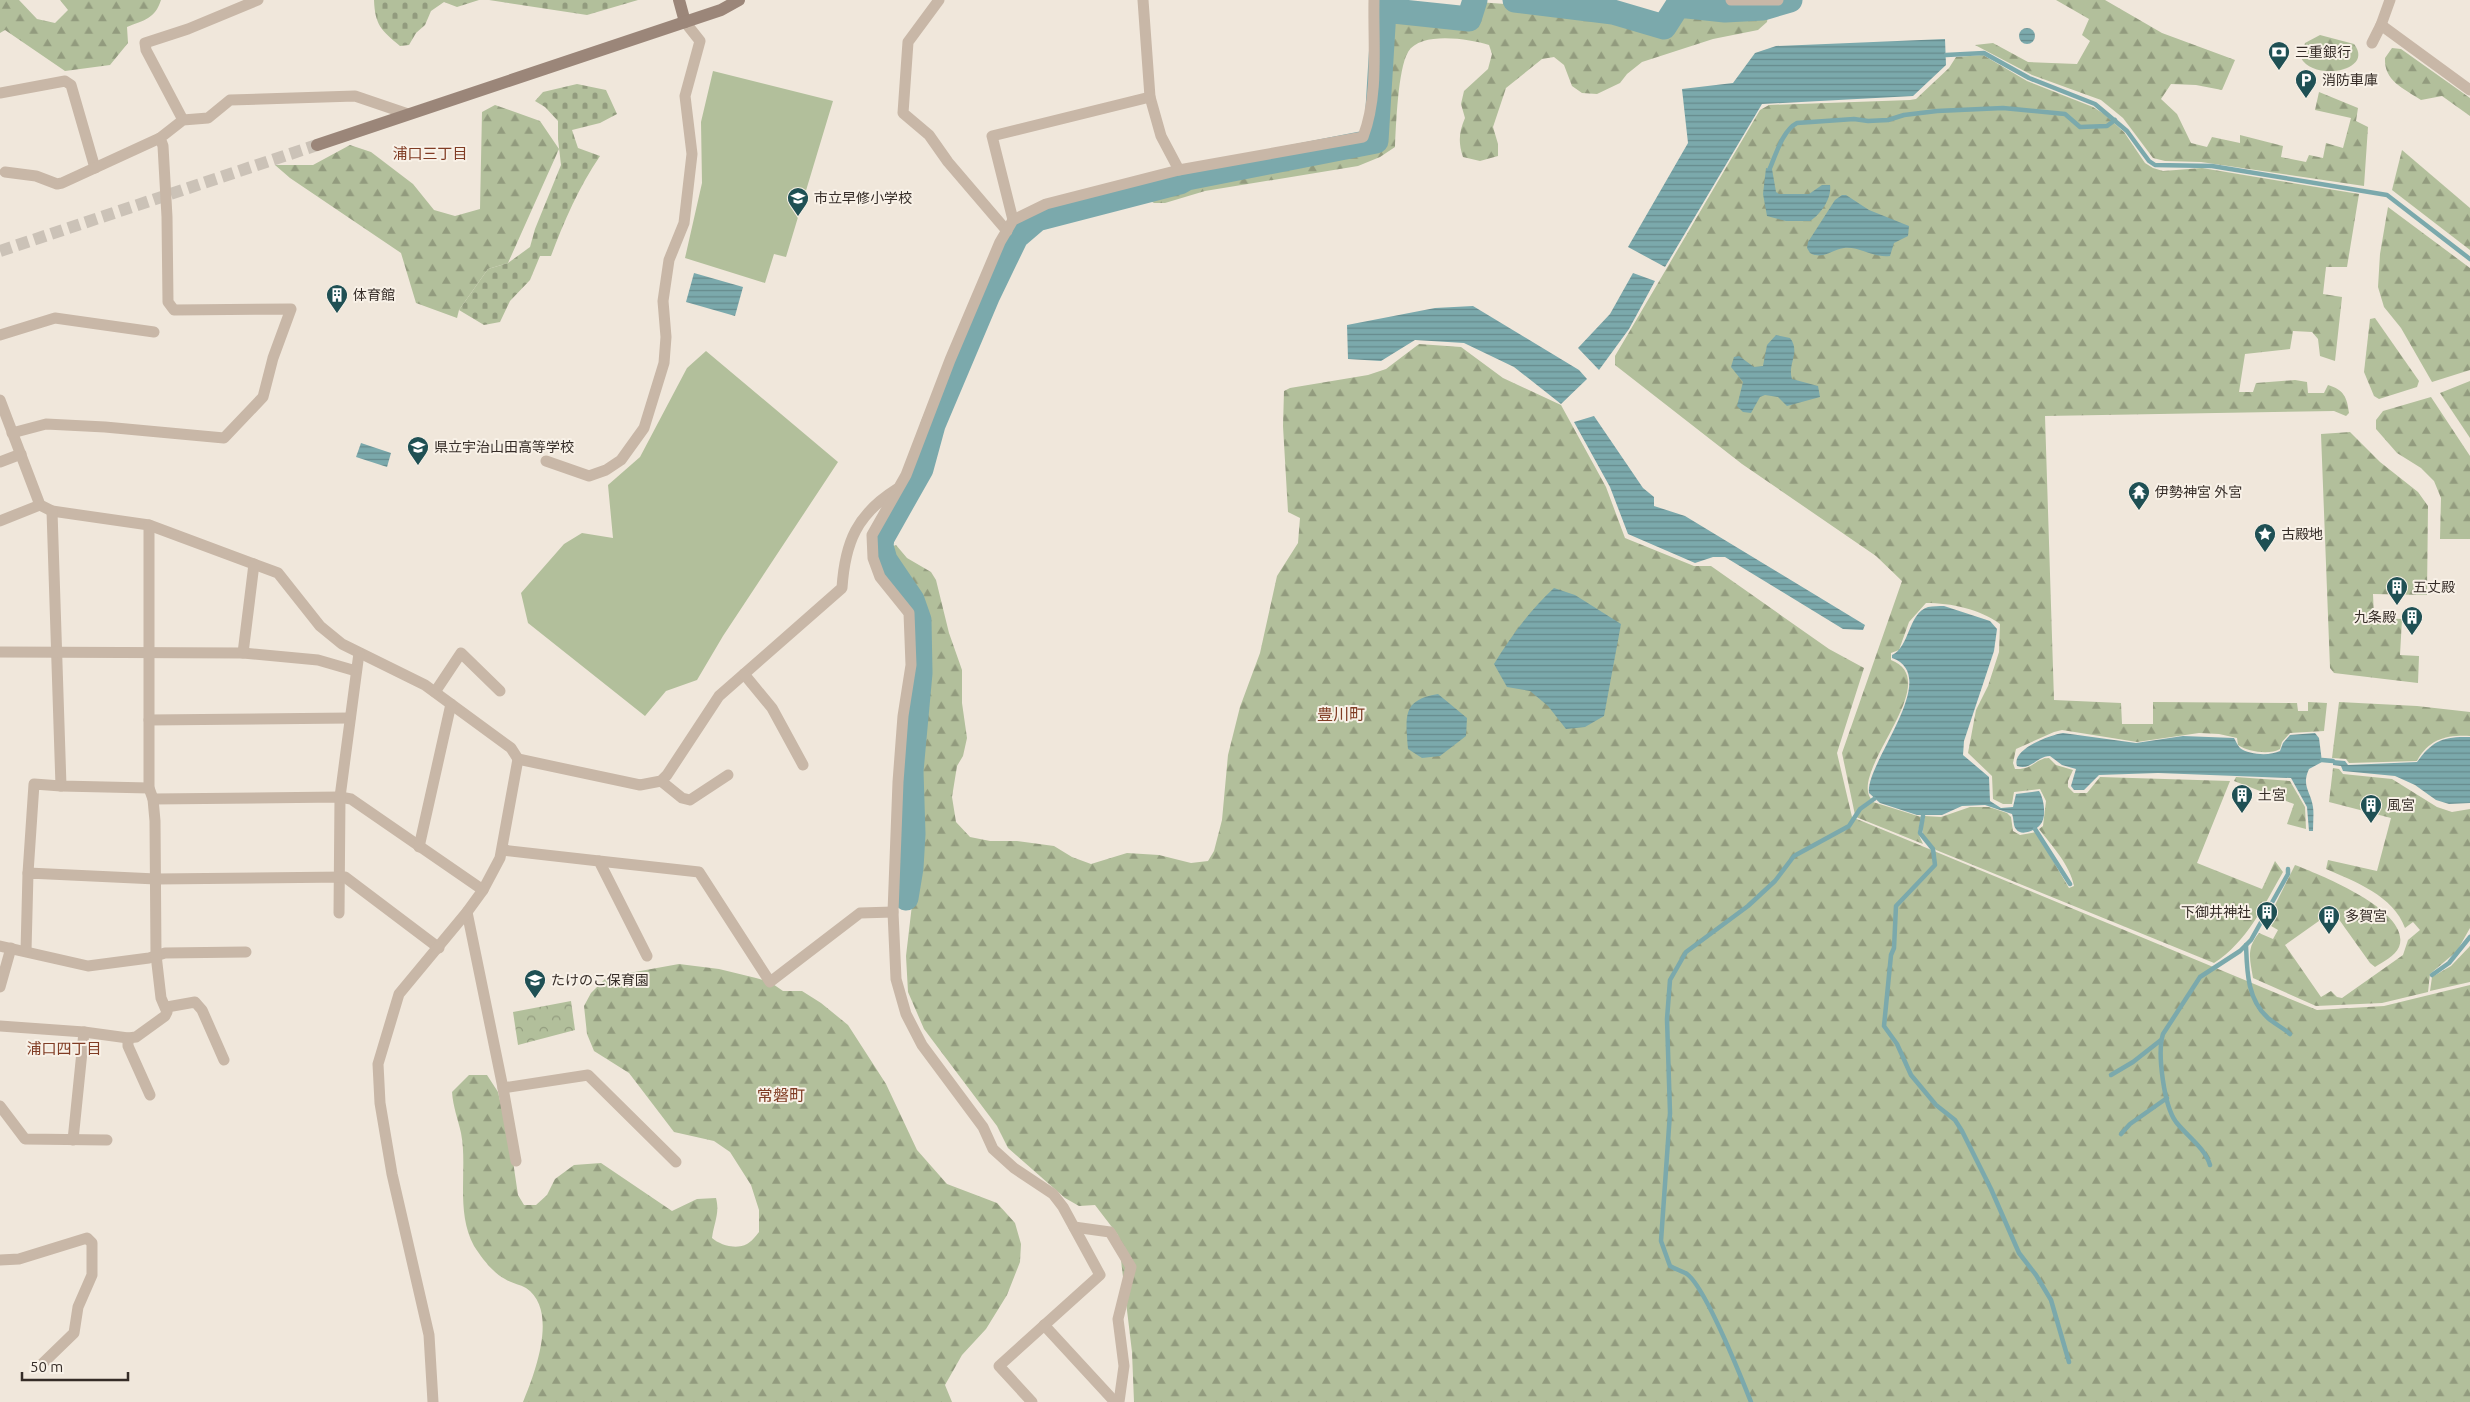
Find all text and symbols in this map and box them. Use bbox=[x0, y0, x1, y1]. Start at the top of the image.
bank icon: 三重銀行 bbox=[2267, 40, 2291, 71]
place label: 三重銀行 bbox=[2295, 44, 2351, 60]
parking icon: 消防車庫 bbox=[2294, 68, 2318, 99]
place label: 消防車庫 bbox=[2322, 72, 2378, 88]
district label: 浦口三丁目 bbox=[392, 145, 468, 162]
school or university icon: 市立早修小学校 bbox=[786, 186, 810, 217]
place label: 市立早修小学校 bbox=[814, 190, 912, 206]
building icon: 体育館 bbox=[325, 283, 349, 314]
place label: 体育館 bbox=[353, 287, 395, 303]
school or university icon: 県立宇治山田高等学校 bbox=[406, 435, 430, 466]
place label: 県立宇治山田高等学校 bbox=[434, 439, 574, 455]
temple icon: 伊勢神宮 外宮 bbox=[2127, 480, 2151, 511]
place label: 伊勢神宮 外宮 bbox=[2155, 484, 2242, 500]
place icon: 古殿地 bbox=[2253, 522, 2277, 553]
place label: 古殿地 bbox=[2281, 526, 2323, 542]
building icon: 五丈殿 bbox=[2385, 575, 2409, 606]
place label: 五丈殿 bbox=[2413, 579, 2455, 595]
building icon: 九条殿 bbox=[2400, 605, 2424, 636]
place label: 九条殿 bbox=[2354, 609, 2396, 625]
district label: 豊川町 bbox=[1317, 705, 1365, 723]
building icon: 土宮 bbox=[2230, 783, 2254, 814]
place label: 土宮 bbox=[2258, 787, 2286, 803]
building icon: 風宮 bbox=[2359, 793, 2383, 824]
place label: 風宮 bbox=[2387, 797, 2415, 813]
building icon: 下御井神社 bbox=[2255, 900, 2279, 931]
place label: 下御井神社 bbox=[2181, 904, 2251, 920]
building icon: 多賀宮 bbox=[2317, 904, 2341, 935]
place label: 多賀宮 bbox=[2345, 908, 2387, 924]
school or university icon: たけのこ保育園 bbox=[523, 968, 547, 999]
place label: たけのこ保育園 bbox=[551, 972, 649, 988]
district label: 浦口四丁目 bbox=[26, 1040, 102, 1057]
district label: 常磐町 bbox=[757, 1086, 805, 1104]
scale bar bbox=[22, 1350, 129, 1382]
text: 50 m bbox=[30, 1358, 63, 1375]

